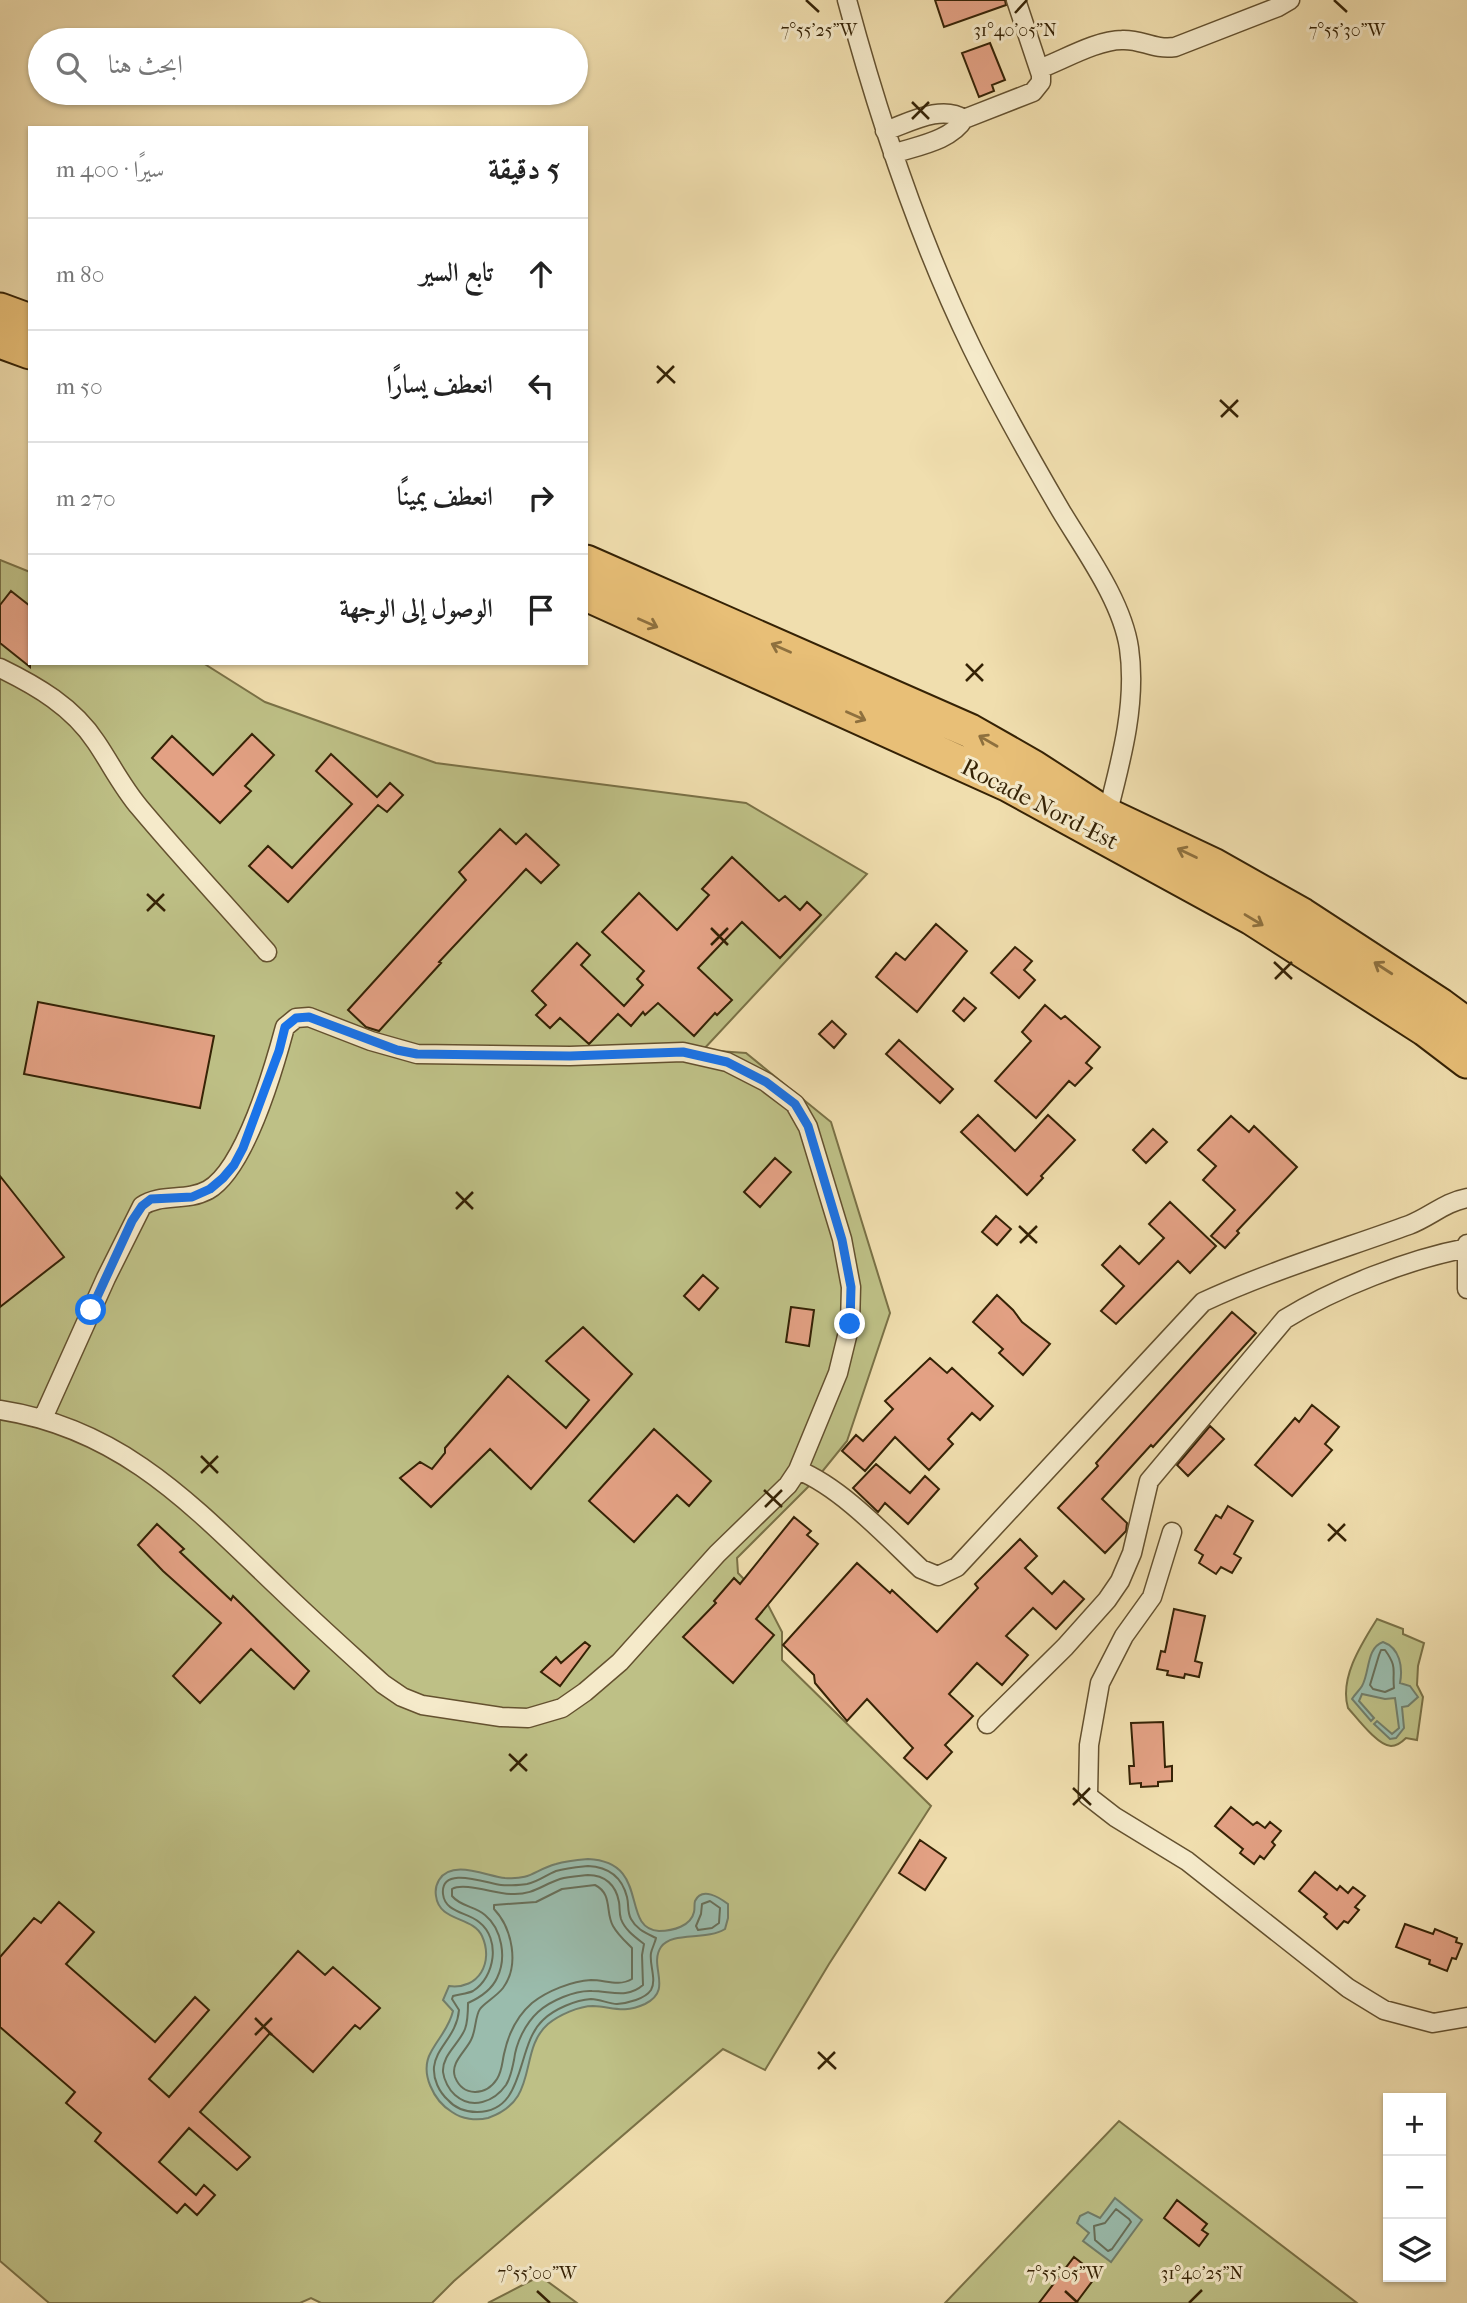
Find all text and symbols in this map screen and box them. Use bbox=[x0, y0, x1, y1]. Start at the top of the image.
text: 7°55'25"W bbox=[781, 20, 858, 41]
text: 31°40'05"N bbox=[973, 20, 1057, 41]
text: 7°55'30"W bbox=[1309, 20, 1387, 41]
search box bbox=[28, 28, 588, 105]
icon: search bbox=[52, 48, 90, 86]
text: ابحث هنا bbox=[108, 49, 183, 80]
text: 5 دقيقة bbox=[488, 152, 560, 187]
text: سيرًا · 400 m bbox=[56, 156, 164, 183]
icon: ahead bbox=[522, 255, 560, 293]
text: تابع السير bbox=[420, 257, 493, 288]
text: 80 m bbox=[56, 261, 104, 288]
icon: left bbox=[522, 367, 560, 405]
text: انعطف يسارًا bbox=[386, 369, 493, 400]
text: 50 m bbox=[56, 373, 103, 400]
icon: right bbox=[522, 479, 560, 517]
text: انعطف يمينًا bbox=[397, 481, 493, 512]
text: 270 m bbox=[56, 485, 116, 512]
icon: arrive bbox=[522, 591, 560, 629]
text: الوصول إلى الوجهة bbox=[339, 593, 493, 624]
one-way arrow bbox=[638, 617, 659, 630]
one-way arrow bbox=[771, 641, 792, 654]
one-way arrow bbox=[845, 710, 866, 723]
one-way arrow bbox=[979, 734, 999, 748]
street label: Rocade Nord-Est bbox=[957, 752, 1123, 856]
one-way arrow bbox=[1177, 845, 1198, 859]
one-way arrow bbox=[1244, 913, 1264, 927]
one-way arrow bbox=[1373, 960, 1393, 974]
route start bbox=[75, 1294, 106, 1325]
route end bbox=[834, 1308, 865, 1339]
map controls bbox=[1383, 2093, 1446, 2282]
button: + bbox=[1383, 2093, 1446, 2156]
button: − bbox=[1383, 2156, 1446, 2219]
button: layers bbox=[1383, 2219, 1446, 2282]
text: 7°55'00"W bbox=[497, 2263, 578, 2284]
text: 7°55'05"W bbox=[1027, 2263, 1105, 2284]
text: 31°40'25"N bbox=[1161, 2263, 1244, 2284]

